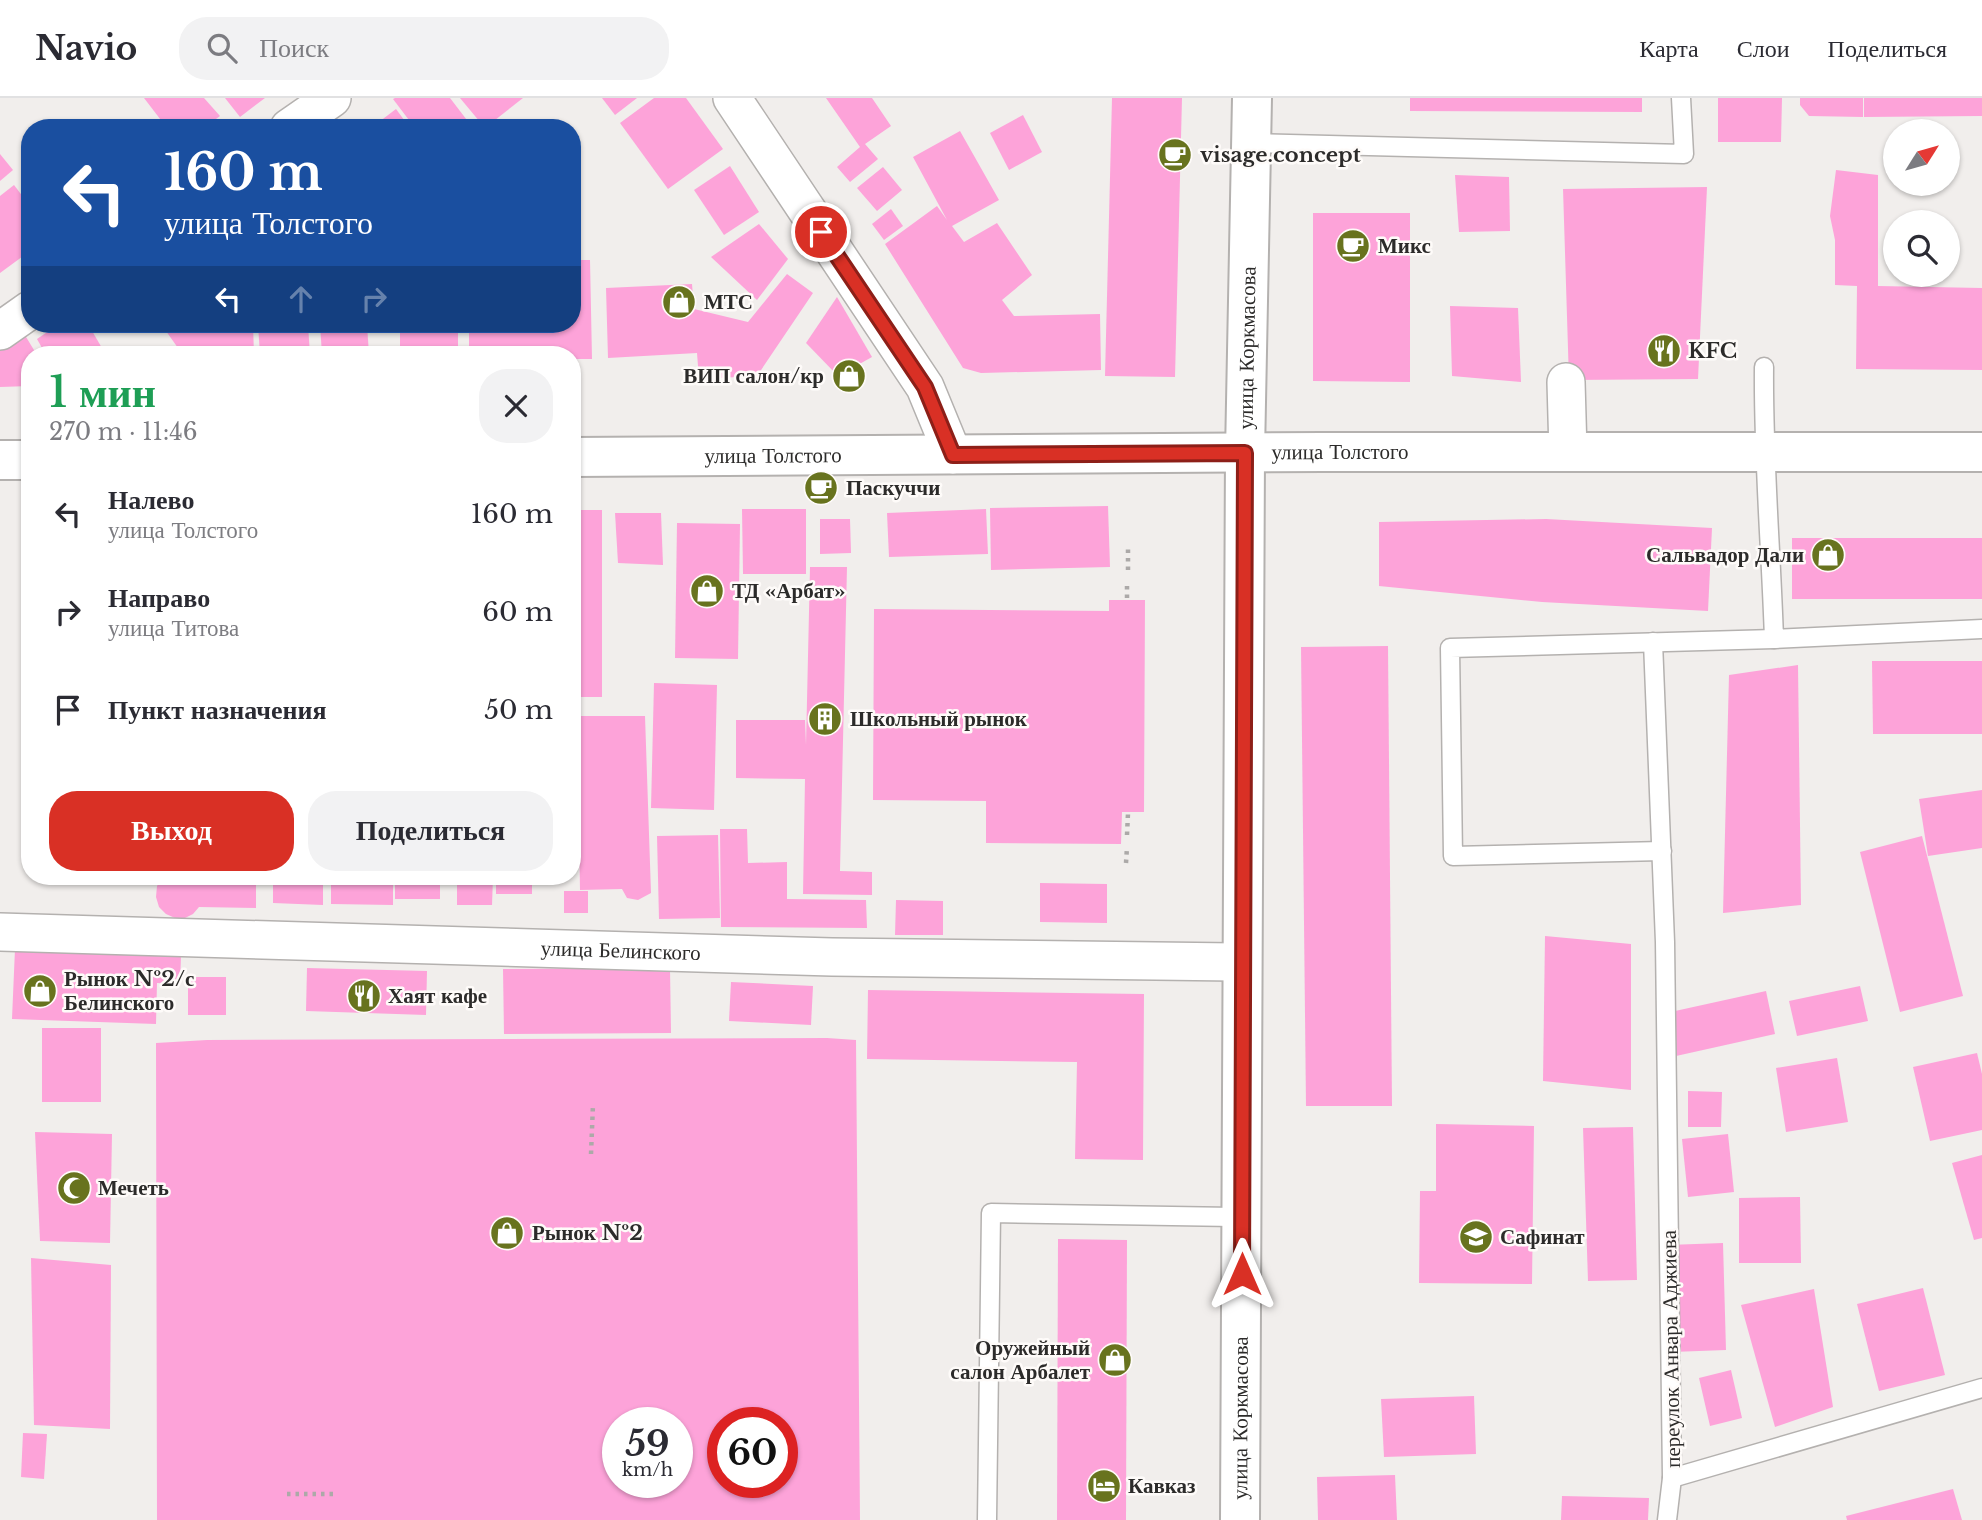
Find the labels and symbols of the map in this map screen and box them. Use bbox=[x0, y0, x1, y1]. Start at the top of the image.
north arrow bbox=[1883, 119, 1960, 196]
cafe icon: visage.concept bbox=[1156, 136, 1194, 174]
place label: visage.concept bbox=[1200, 142, 1361, 168]
pin bbox=[791, 202, 851, 262]
cafe icon: Микс bbox=[1334, 227, 1372, 265]
place label: Микс bbox=[1378, 233, 1431, 259]
street label: улица Коркмасова bbox=[1232, 265, 1262, 430]
shop icon: МТС bbox=[660, 283, 698, 321]
place label: МТС bbox=[704, 289, 753, 315]
restaurant icon: KFC bbox=[1645, 332, 1683, 370]
place label: KFC bbox=[1688, 338, 1737, 364]
shop icon: ВИП салон/кр bbox=[830, 357, 868, 395]
place label: ВИП салон/кр bbox=[683, 363, 824, 389]
street label: улица Толстого bbox=[1271, 439, 1409, 465]
street label: улица Толстого bbox=[704, 442, 842, 469]
cafe icon: Паскуччи bbox=[802, 469, 840, 507]
place label: Паскуччи bbox=[846, 475, 940, 501]
shop icon: Сальвадор Дали bbox=[1809, 536, 1847, 574]
place label: Сальвадор Дали bbox=[1646, 542, 1804, 568]
shop icon: ТД «Арбат» bbox=[688, 572, 726, 610]
place label: ТД «Арбат» bbox=[732, 578, 846, 604]
building icon: Школьный рынок bbox=[806, 700, 844, 738]
place label: Школьный рынок bbox=[850, 706, 1028, 732]
street label: улица Белинского bbox=[540, 935, 701, 966]
place label: Рынок №2/с Белинского bbox=[64, 966, 194, 1016]
shop icon: Рынок №2/с Белинского bbox=[21, 972, 59, 1010]
restaurant icon: Хаят кафе bbox=[345, 977, 383, 1015]
place label: Хаят кафе bbox=[388, 983, 487, 1009]
mosque icon: Мечеть bbox=[55, 1169, 93, 1207]
place label: Мечеть bbox=[98, 1175, 169, 1201]
shop icon: Рынок №2 bbox=[488, 1214, 526, 1252]
school or university icon: Сафинат bbox=[1457, 1218, 1495, 1256]
place label: Рынок №2 bbox=[532, 1220, 643, 1246]
place label: Сафинат bbox=[1500, 1224, 1585, 1250]
street label: переулок Анвара Аджиева bbox=[1656, 1229, 1686, 1468]
position arrow bbox=[1205, 1237, 1279, 1311]
place label: Оружейный салон Арбалет bbox=[950, 1335, 1091, 1385]
street label: улица Коркмасова bbox=[1227, 1336, 1254, 1500]
shop icon: Оружейный салон Арбалет bbox=[1096, 1341, 1134, 1379]
speed limit sign: 60 bbox=[707, 1407, 798, 1498]
hotel icon: Кавказ bbox=[1085, 1467, 1123, 1505]
place label: Кавказ bbox=[1128, 1473, 1196, 1499]

